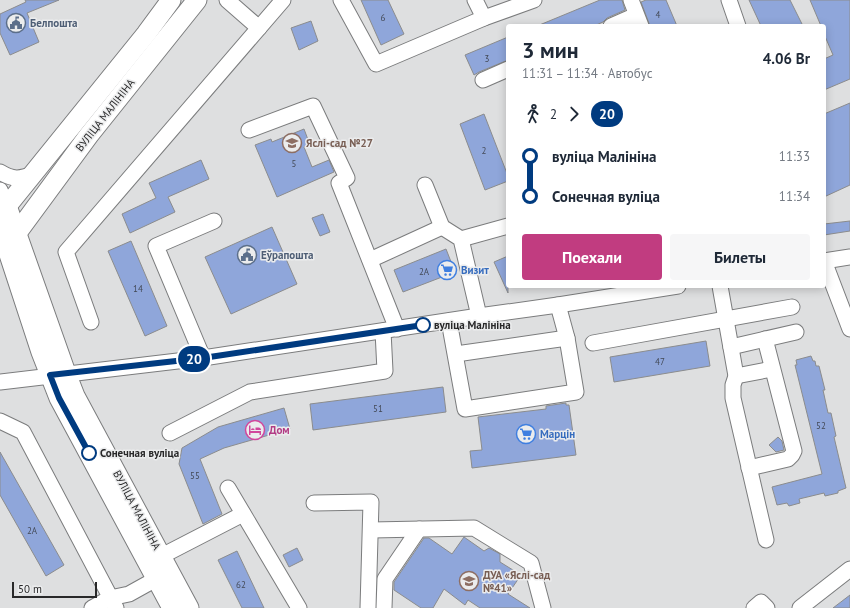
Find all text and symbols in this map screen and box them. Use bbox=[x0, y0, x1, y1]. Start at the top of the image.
house number: 4 bbox=[656, 9, 661, 20]
public building icon: Белпошта bbox=[5, 12, 27, 34]
house number: 6 bbox=[381, 12, 386, 23]
place label: Белпошта bbox=[30, 16, 78, 30]
text: 3 мин bbox=[522, 36, 579, 64]
text: 4.06 Br bbox=[763, 49, 810, 68]
house number: 3 bbox=[485, 53, 490, 64]
text: 11:31 – 11:34 · Автобус bbox=[522, 65, 653, 82]
street label: ВУЛІЦА МАЛІНІНА bbox=[72, 75, 138, 154]
icon: walk bbox=[522, 103, 544, 125]
icon: forward bbox=[563, 103, 585, 125]
text: 20 bbox=[599, 105, 615, 123]
text: 2 bbox=[550, 106, 557, 123]
school or university icon: Яслі-сад №27 bbox=[281, 132, 303, 154]
place label: Яслі-сад №27 bbox=[306, 136, 373, 150]
house number: 2 bbox=[482, 145, 487, 156]
text: вуліца Малініна bbox=[552, 147, 657, 166]
text: 11:33 bbox=[779, 148, 810, 165]
house number: 5 bbox=[292, 158, 297, 169]
text: Сонечная вуліца bbox=[552, 187, 660, 206]
text: 11:34 bbox=[779, 188, 810, 205]
button: Поехали bbox=[522, 234, 662, 280]
button: Билеты bbox=[670, 234, 810, 280]
public building icon: Еўрапошта bbox=[236, 244, 258, 266]
place label: Еўрапошта bbox=[261, 248, 314, 262]
supermarket icon: Визит bbox=[436, 259, 458, 281]
place label: Визит bbox=[461, 263, 489, 277]
house number: 2А bbox=[419, 266, 430, 277]
house number: 14 bbox=[133, 283, 143, 294]
marker: вуліца Малініна bbox=[415, 317, 431, 333]
place label: вуліца Малініна bbox=[434, 318, 511, 332]
line badge: 20 bbox=[176, 346, 212, 372]
text: 20 bbox=[186, 350, 202, 368]
house number: 47 bbox=[655, 356, 665, 367]
house number: 51 bbox=[373, 403, 383, 414]
hotel icon: Дом bbox=[244, 419, 266, 441]
house number: 52 bbox=[816, 420, 826, 431]
place label: Дом bbox=[269, 423, 290, 437]
supermarket icon: Марцін bbox=[515, 423, 537, 445]
place label: Марцін bbox=[540, 427, 575, 441]
marker: Сонечная вуліца bbox=[81, 445, 97, 461]
place label: Сонечная вуліца bbox=[100, 446, 179, 460]
street label: ВУЛІЦА МАЛІНІНА bbox=[110, 468, 164, 553]
house number: 55 bbox=[190, 470, 200, 481]
house number: 2А bbox=[27, 525, 38, 536]
place label: ДУА «Яслі-сад №41» bbox=[483, 568, 551, 595]
school or university icon: ДУА «Яслі-сад №41» bbox=[458, 570, 480, 592]
house number: 62 bbox=[236, 579, 246, 590]
scale bar bbox=[12, 580, 97, 599]
text: 50 m bbox=[18, 582, 42, 596]

